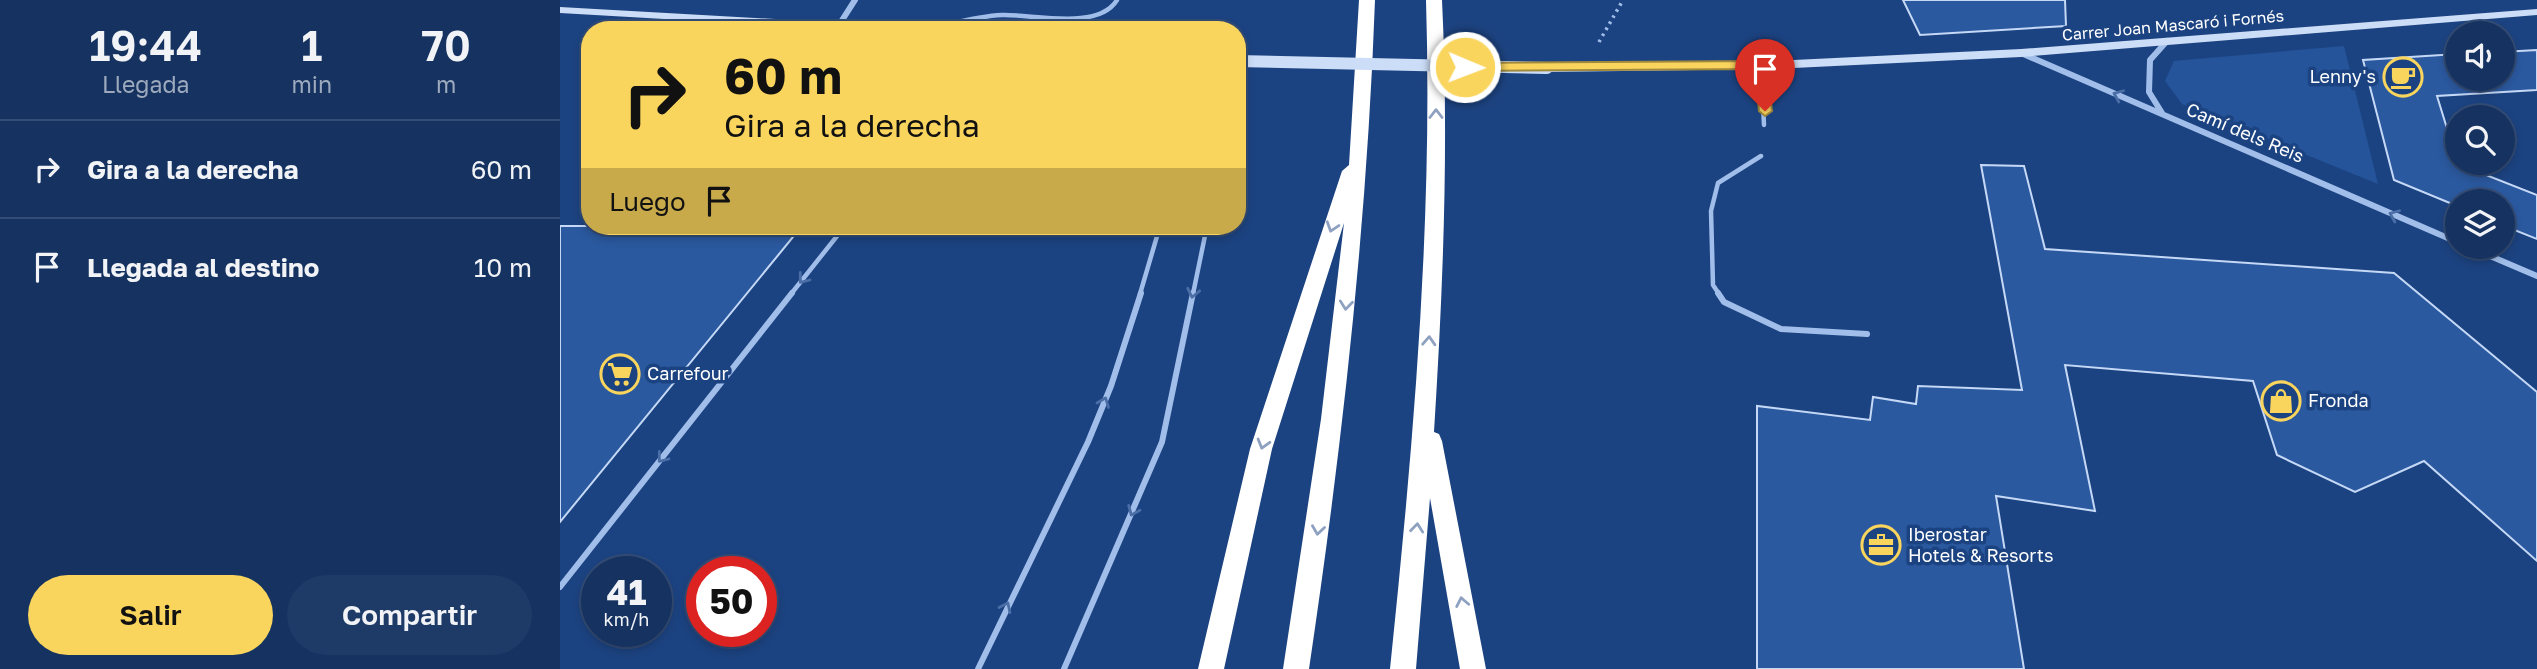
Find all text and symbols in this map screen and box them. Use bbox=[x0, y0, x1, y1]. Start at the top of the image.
street label: Carrer Joan Mascaró i Fornés bbox=[2061, 5, 2285, 45]
text: 19:44 bbox=[89, 20, 202, 70]
text: 1 bbox=[301, 20, 322, 70]
text: 70 bbox=[421, 20, 471, 70]
map controls bbox=[2445, 21, 2515, 259]
button: sound bbox=[2445, 21, 2515, 91]
position arrow bbox=[1428, 30, 1502, 104]
pin bbox=[1735, 39, 1795, 111]
text: 60 m bbox=[724, 46, 842, 105]
icon: right bbox=[609, 49, 700, 140]
icon: arrive bbox=[1746, 50, 1784, 88]
cafe icon: Lenny's bbox=[2382, 56, 2424, 98]
place label: Lenny's bbox=[2309, 65, 2376, 87]
text: Llegada bbox=[102, 70, 190, 98]
text: min bbox=[291, 70, 332, 98]
text: m bbox=[436, 70, 456, 98]
one-way arrow bbox=[2113, 89, 2125, 103]
street label: Camí dels Reis bbox=[2183, 97, 2308, 167]
button: search bbox=[2445, 105, 2515, 175]
text: Gira a la derecha bbox=[724, 106, 980, 144]
one-way arrow bbox=[1428, 108, 1443, 119]
icon: right bbox=[28, 150, 66, 188]
text: Gira a la derecha bbox=[87, 154, 299, 185]
text: 60 m bbox=[471, 154, 532, 185]
icon: arrive bbox=[700, 182, 738, 220]
text: Luego bbox=[609, 186, 686, 217]
button: layers bbox=[2445, 189, 2515, 259]
one-way arrow bbox=[2389, 209, 2401, 223]
one-way arrow bbox=[1326, 221, 1341, 233]
icon: arrive bbox=[28, 248, 66, 286]
text: Llegada al destino bbox=[87, 252, 319, 283]
text: 10 m bbox=[474, 252, 532, 283]
one-way arrow bbox=[798, 272, 811, 284]
one-way arrow bbox=[1187, 287, 1202, 299]
one-way arrow bbox=[1338, 299, 1353, 310]
one-way arrow bbox=[1421, 336, 1436, 347]
supermarket icon: Carrefour bbox=[599, 353, 641, 395]
place label: Carrefour bbox=[647, 362, 729, 384]
shop icon: Fronda bbox=[2260, 380, 2302, 422]
place label: Fronda bbox=[2308, 389, 2369, 411]
one-way arrow bbox=[1096, 396, 1110, 408]
one-way arrow bbox=[1257, 438, 1271, 450]
one-way arrow bbox=[657, 450, 670, 463]
one-way arrow bbox=[1127, 504, 1141, 516]
one-way arrow bbox=[1409, 522, 1424, 533]
place label: Iberostar Hotels & Resorts bbox=[1908, 523, 2053, 566]
office icon: Iberostar Hotels & Resorts bbox=[1860, 524, 1902, 566]
one-way arrow bbox=[1310, 525, 1325, 536]
speed limit sign: 50 bbox=[686, 556, 777, 647]
text: 41 bbox=[607, 571, 646, 613]
button: Salir bbox=[28, 575, 273, 655]
button: Compartir bbox=[287, 575, 532, 655]
one-way arrow bbox=[1455, 596, 1470, 608]
one-way arrow bbox=[998, 602, 1012, 614]
text: km/h bbox=[604, 608, 649, 630]

